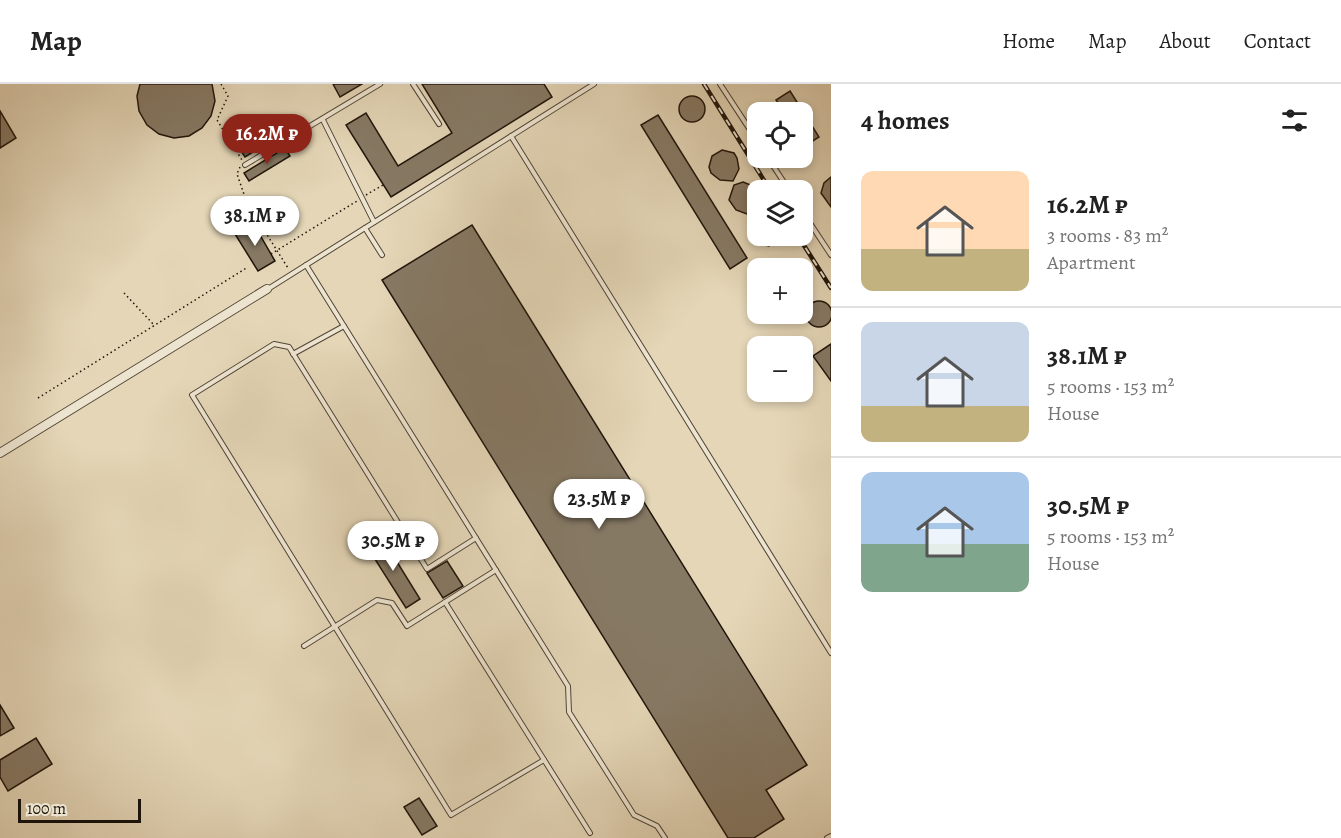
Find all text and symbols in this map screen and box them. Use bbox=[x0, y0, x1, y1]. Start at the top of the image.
text: Map bbox=[30, 22, 82, 60]
text: Home bbox=[1002, 27, 1055, 55]
text: Map bbox=[1088, 27, 1126, 55]
text: About bbox=[1159, 27, 1211, 55]
text: Contact bbox=[1244, 27, 1311, 55]
map controls bbox=[747, 102, 813, 402]
button: locate bbox=[747, 102, 813, 168]
text: 4 homes bbox=[861, 103, 950, 138]
icon: filters bbox=[1278, 104, 1311, 137]
pin: 16.2M ₽ bbox=[212, 114, 322, 165]
text: 16.2M ₽ bbox=[236, 120, 298, 147]
button: layers bbox=[747, 180, 813, 246]
text: 16.2M ₽ bbox=[1047, 187, 1128, 222]
icon: home bbox=[909, 195, 981, 267]
pin: 38.1M ₽ bbox=[200, 196, 310, 247]
text: 38.1M ₽ bbox=[224, 202, 286, 229]
text: 3 rooms · 83 m² bbox=[1047, 222, 1168, 249]
text: Apartment bbox=[1047, 249, 1136, 276]
button: + bbox=[747, 258, 813, 324]
button: − bbox=[747, 336, 813, 402]
text: 38.1M ₽ bbox=[1047, 338, 1127, 373]
icon: home bbox=[909, 346, 981, 418]
text: 5 rooms · 153 m² bbox=[1047, 373, 1174, 400]
text: House bbox=[1047, 400, 1099, 427]
pin: 23.5M ₽ bbox=[544, 479, 654, 530]
text: 23.5M ₽ bbox=[568, 485, 630, 512]
text: 30.5M ₽ bbox=[1047, 488, 1129, 523]
icon: home bbox=[909, 496, 981, 568]
pin: 30.5M ₽ bbox=[338, 521, 448, 572]
text: 5 rooms · 153 m² bbox=[1047, 523, 1174, 550]
text: 30.5M ₽ bbox=[361, 527, 425, 554]
text: House bbox=[1047, 550, 1099, 577]
scale bar bbox=[18, 796, 141, 824]
text: 100 m bbox=[27, 798, 66, 820]

